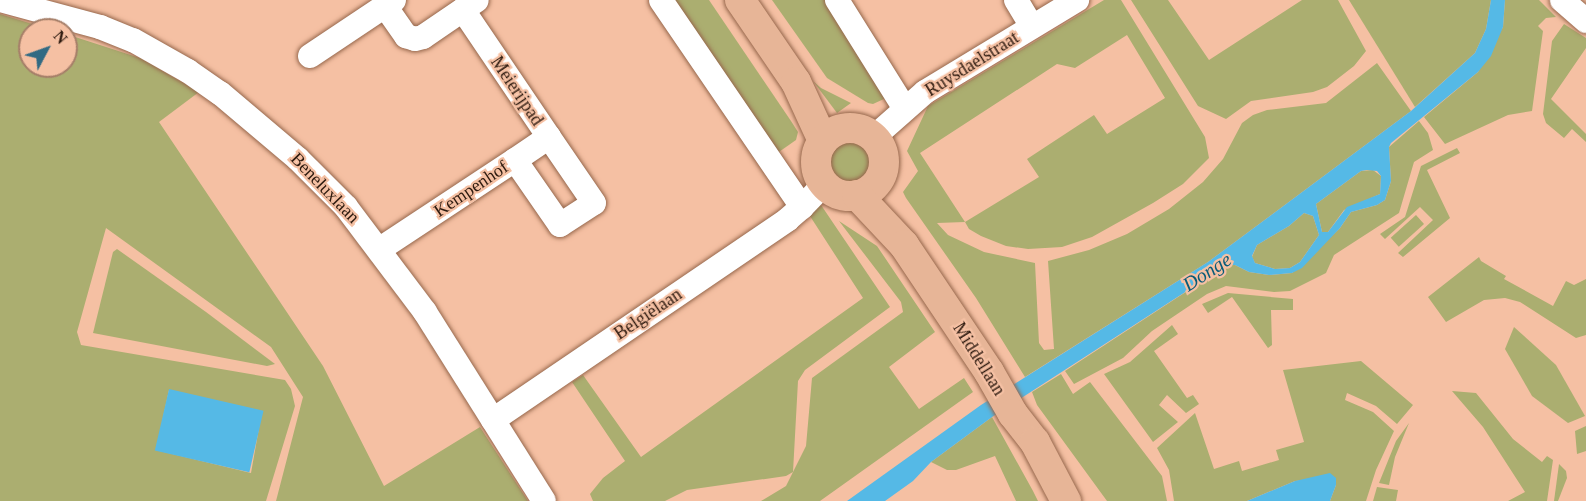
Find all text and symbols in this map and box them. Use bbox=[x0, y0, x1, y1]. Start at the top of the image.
north arrow bbox=[18, 18, 78, 78]
text: N bbox=[50, 27, 71, 47]
street label: Ruysdaelstraat bbox=[921, 27, 1023, 101]
street label: Meierijpad bbox=[486, 52, 548, 130]
street label: Beneluxlaan bbox=[286, 148, 364, 228]
street label: Kempenhof bbox=[430, 156, 512, 222]
water label: Donge bbox=[1178, 247, 1236, 297]
street label: Belgiëlaan bbox=[610, 284, 686, 344]
street label: Middellaan bbox=[948, 319, 1010, 399]

